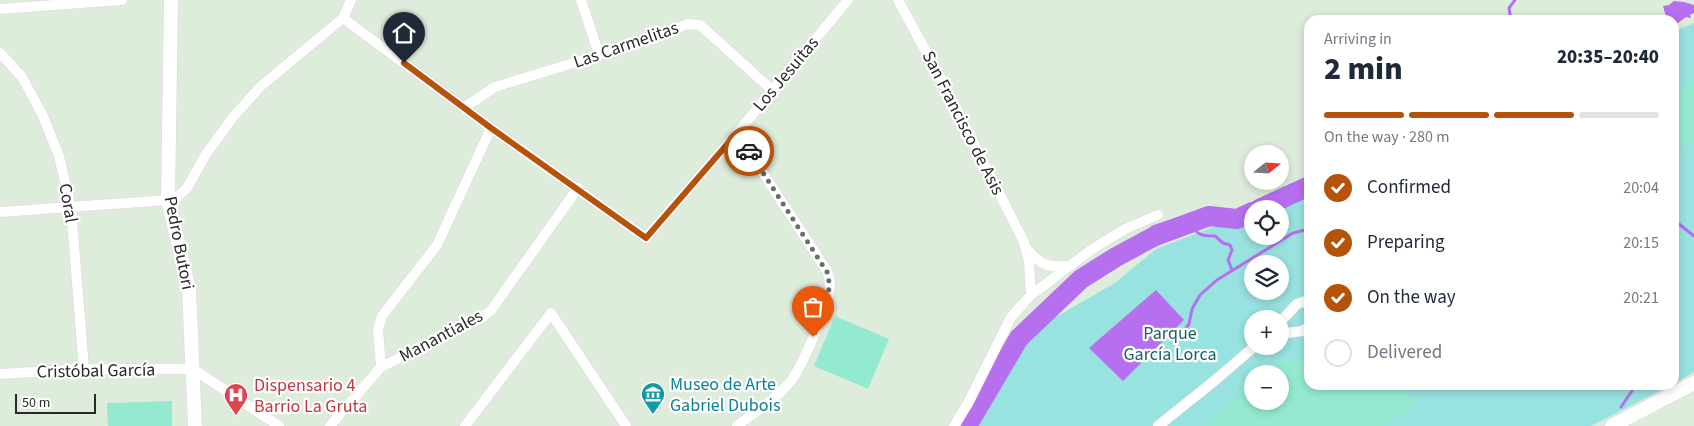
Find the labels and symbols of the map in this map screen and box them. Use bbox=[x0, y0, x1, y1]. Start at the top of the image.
pin bbox=[383, 12, 425, 63]
street label: Las Carmelitas bbox=[570, 15, 682, 75]
street label: Los Jesuitas bbox=[747, 31, 825, 117]
street label: San Francisco de Asis bbox=[916, 46, 1010, 200]
courier bbox=[724, 126, 774, 176]
north arrow bbox=[1244, 145, 1289, 190]
street label: Coral bbox=[52, 181, 84, 225]
street label: Pedro Butori bbox=[158, 194, 200, 292]
pin bbox=[792, 286, 834, 337]
street label: Manantiales bbox=[395, 303, 487, 369]
park label: Parque García Lorca bbox=[1123, 321, 1217, 367]
street label: Cristóbal García bbox=[36, 357, 156, 385]
place label: Museo de Arte Gabriel Dubois bbox=[670, 372, 780, 418]
place label: Dispensario 4 Barrio La Gruta bbox=[254, 373, 367, 419]
museum icon: Museo de Arte Gabriel Dubois bbox=[640, 381, 666, 415]
hospital icon: Dispensario 4 Barrio La Gruta bbox=[223, 382, 249, 416]
scale bar bbox=[15, 391, 96, 414]

